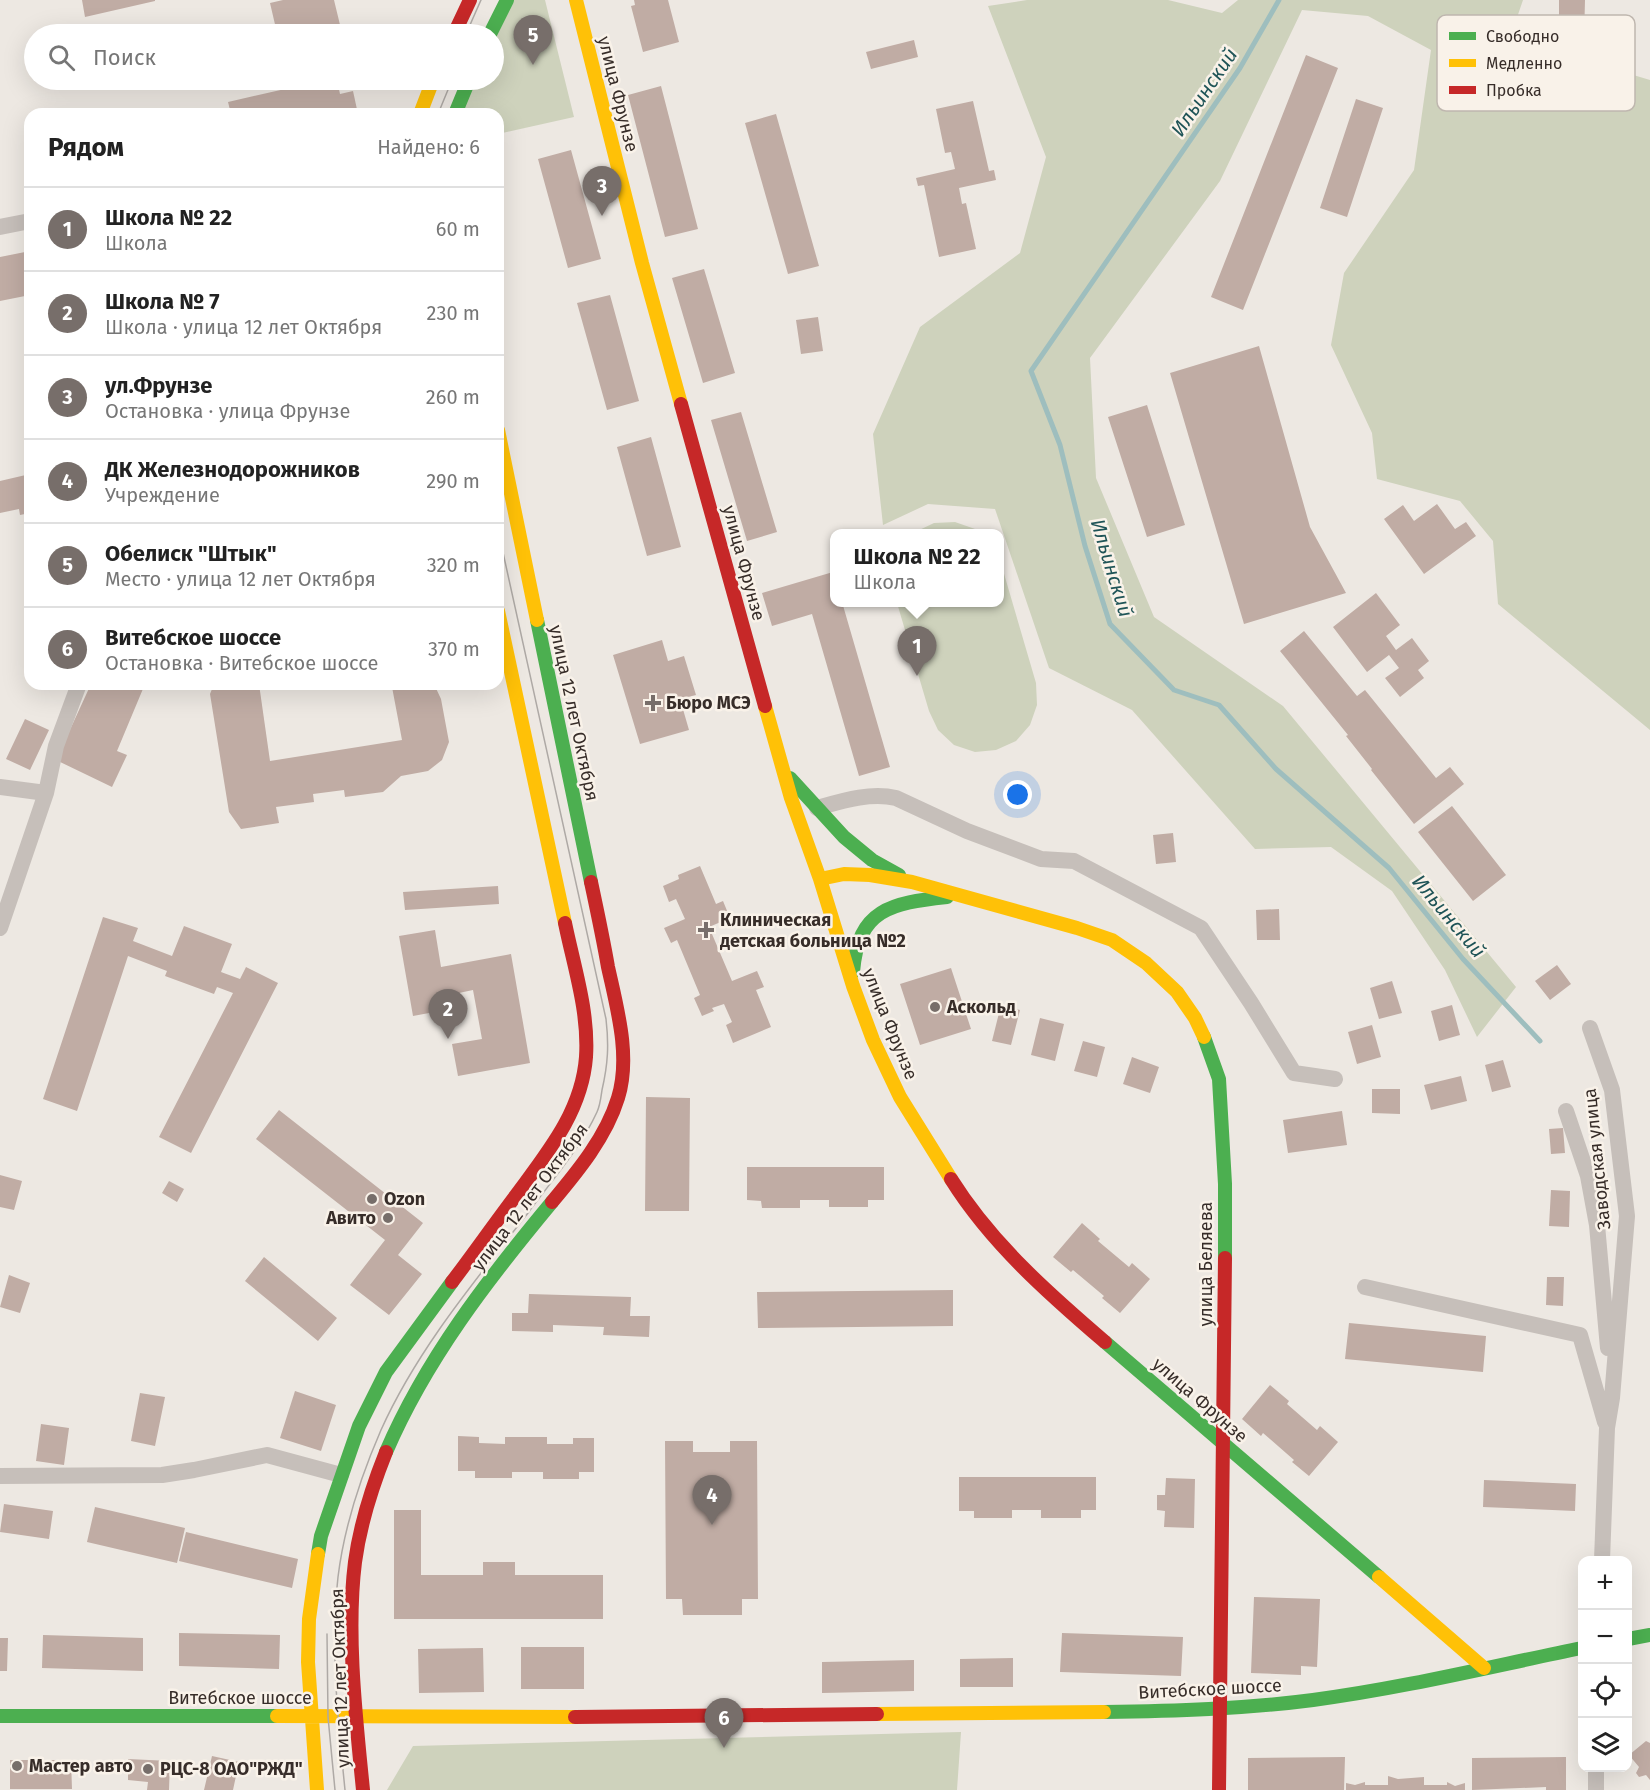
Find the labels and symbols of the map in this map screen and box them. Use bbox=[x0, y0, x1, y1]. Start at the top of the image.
legend bbox=[1437, 15, 1635, 111]
pin: 5 bbox=[514, 16, 552, 65]
text: Свободно bbox=[1486, 27, 1559, 46]
street label: улица Фрунзе bbox=[593, 34, 643, 154]
water label: Ильинский bbox=[1166, 43, 1242, 141]
text: Медленно bbox=[1486, 54, 1562, 73]
text: Пробка bbox=[1486, 81, 1542, 100]
pin: 3 bbox=[582, 166, 622, 216]
street label: улица Фрунзе bbox=[718, 503, 770, 623]
water label: Ильинский bbox=[1086, 516, 1138, 620]
street label: улица 12 лет Октября bbox=[545, 623, 603, 803]
pin: 1 bbox=[898, 626, 936, 676]
place label: Бюро МСЭ bbox=[666, 692, 751, 714]
marker: Бюро МСЭ bbox=[644, 694, 662, 712]
your location bbox=[1003, 780, 1032, 809]
water label: Ильинский bbox=[1407, 869, 1491, 963]
place label: Клиническая детская больница №2 bbox=[720, 909, 906, 952]
marker: Клиническая детская больница №2 bbox=[697, 921, 715, 939]
street label: улица Фрунзе bbox=[858, 965, 922, 1083]
pin: 2 bbox=[428, 990, 468, 1039]
place label: Аскольд bbox=[946, 996, 1016, 1018]
marker: Аскольд bbox=[928, 1000, 942, 1014]
street label: Заводская улица bbox=[1579, 1087, 1615, 1231]
street label: улица 12 лет Октября bbox=[467, 1119, 593, 1275]
place label: Ozon bbox=[384, 1188, 425, 1210]
marker: Ozon bbox=[365, 1192, 379, 1206]
street label: улица Беляева bbox=[1195, 1202, 1217, 1326]
place label: Авито bbox=[325, 1207, 376, 1229]
marker: Авито bbox=[381, 1211, 395, 1225]
street label: улица Фрунзе bbox=[1148, 1353, 1252, 1447]
pin: 4 bbox=[692, 1476, 732, 1525]
street label: улица 12 лет Октября bbox=[326, 1588, 354, 1768]
street label: Витебское шоссе bbox=[1138, 1674, 1282, 1704]
street label: Витебское шоссе bbox=[168, 1687, 312, 1709]
pin: 6 bbox=[704, 1698, 744, 1748]
place label: Мастер авто bbox=[29, 1755, 133, 1777]
place label: РЦС-8 ОАО"РЖД" bbox=[160, 1758, 303, 1780]
marker: Мастер авто bbox=[10, 1759, 24, 1773]
marker: РЦС-8 ОАО"РЖД" bbox=[141, 1762, 155, 1776]

